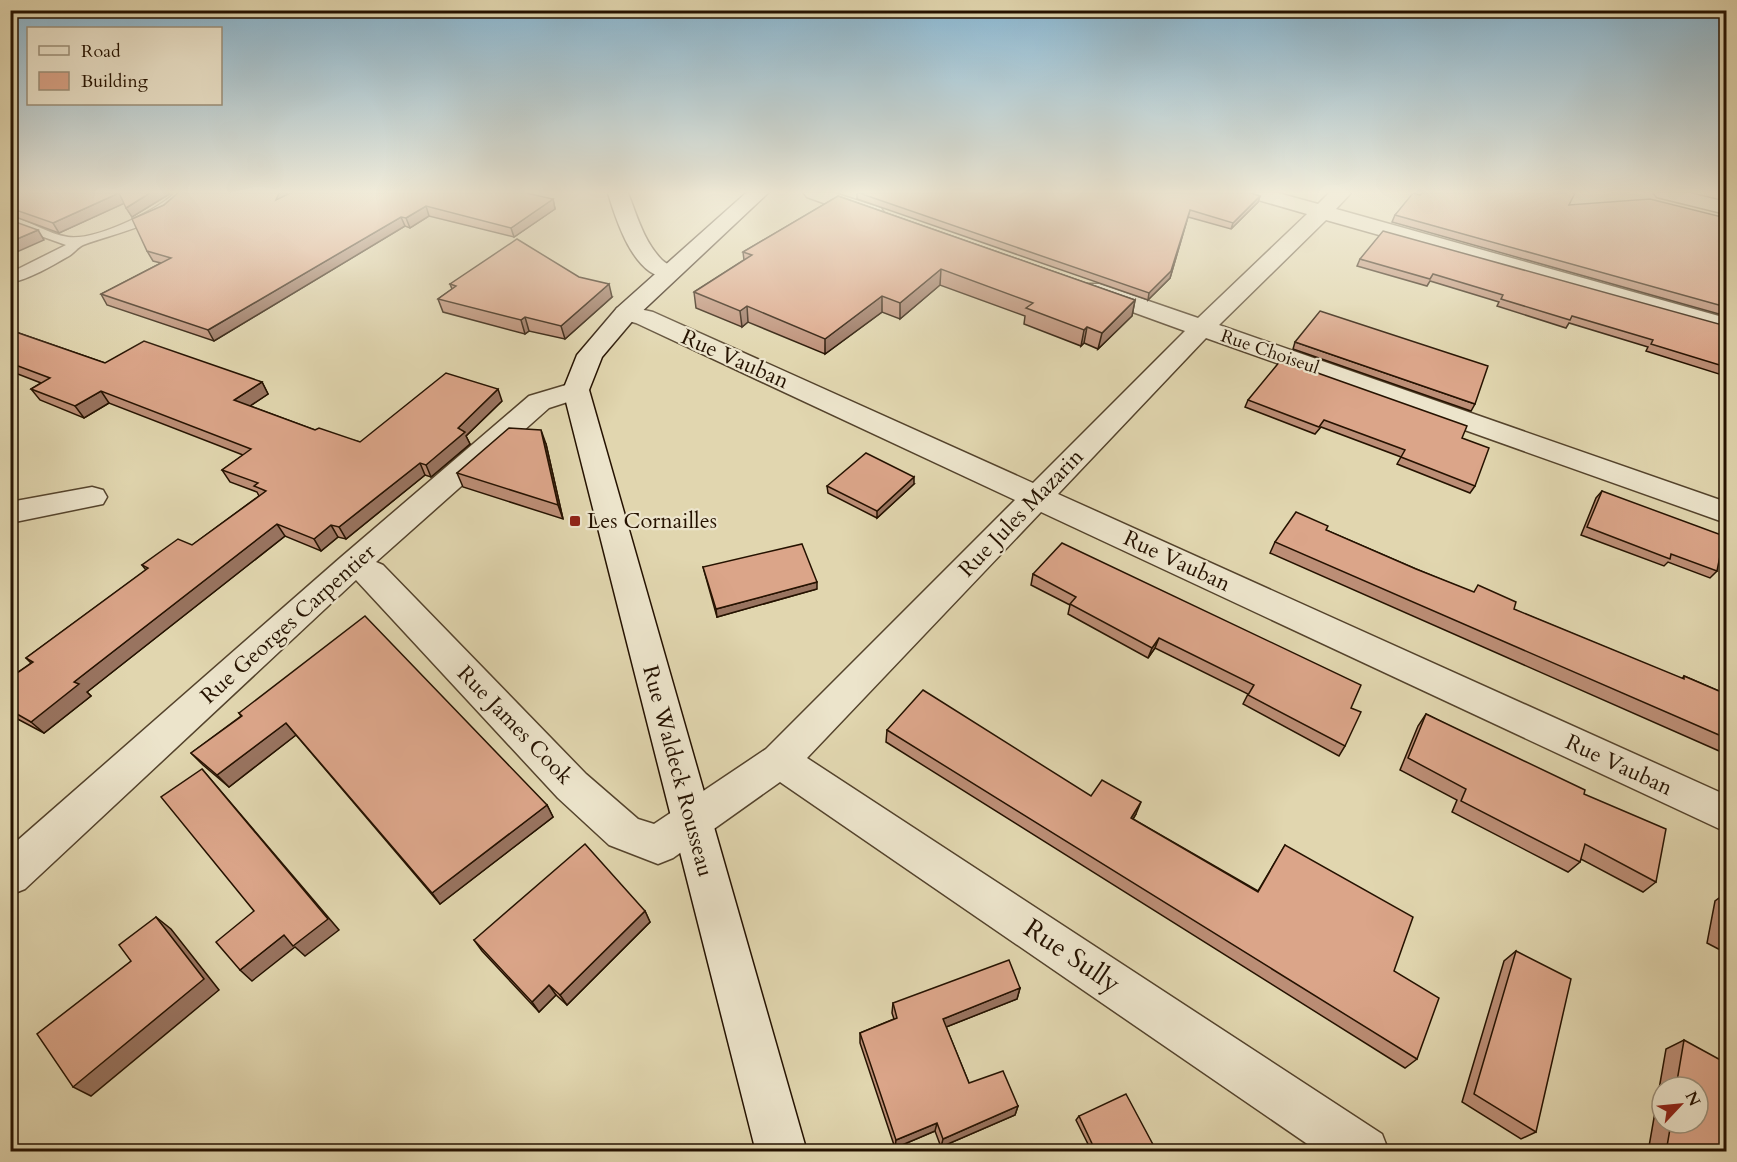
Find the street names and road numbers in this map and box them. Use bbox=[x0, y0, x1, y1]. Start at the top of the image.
street label: Rue Vauban bbox=[676, 322, 794, 396]
street label: Rue Choiseul bbox=[1217, 324, 1323, 381]
street label: Rue Jules Mazarin bbox=[952, 442, 1090, 584]
street label: Rue Vauban bbox=[1119, 523, 1236, 599]
street label: Rue Georges Carpentier bbox=[194, 537, 383, 711]
street label: Rue James Cook bbox=[451, 659, 580, 791]
street label: Rue Waldeck Rousseau bbox=[635, 662, 721, 880]
street label: Rue Vauban bbox=[1561, 727, 1678, 803]
street label: Rue Sully bbox=[1016, 910, 1128, 1002]

